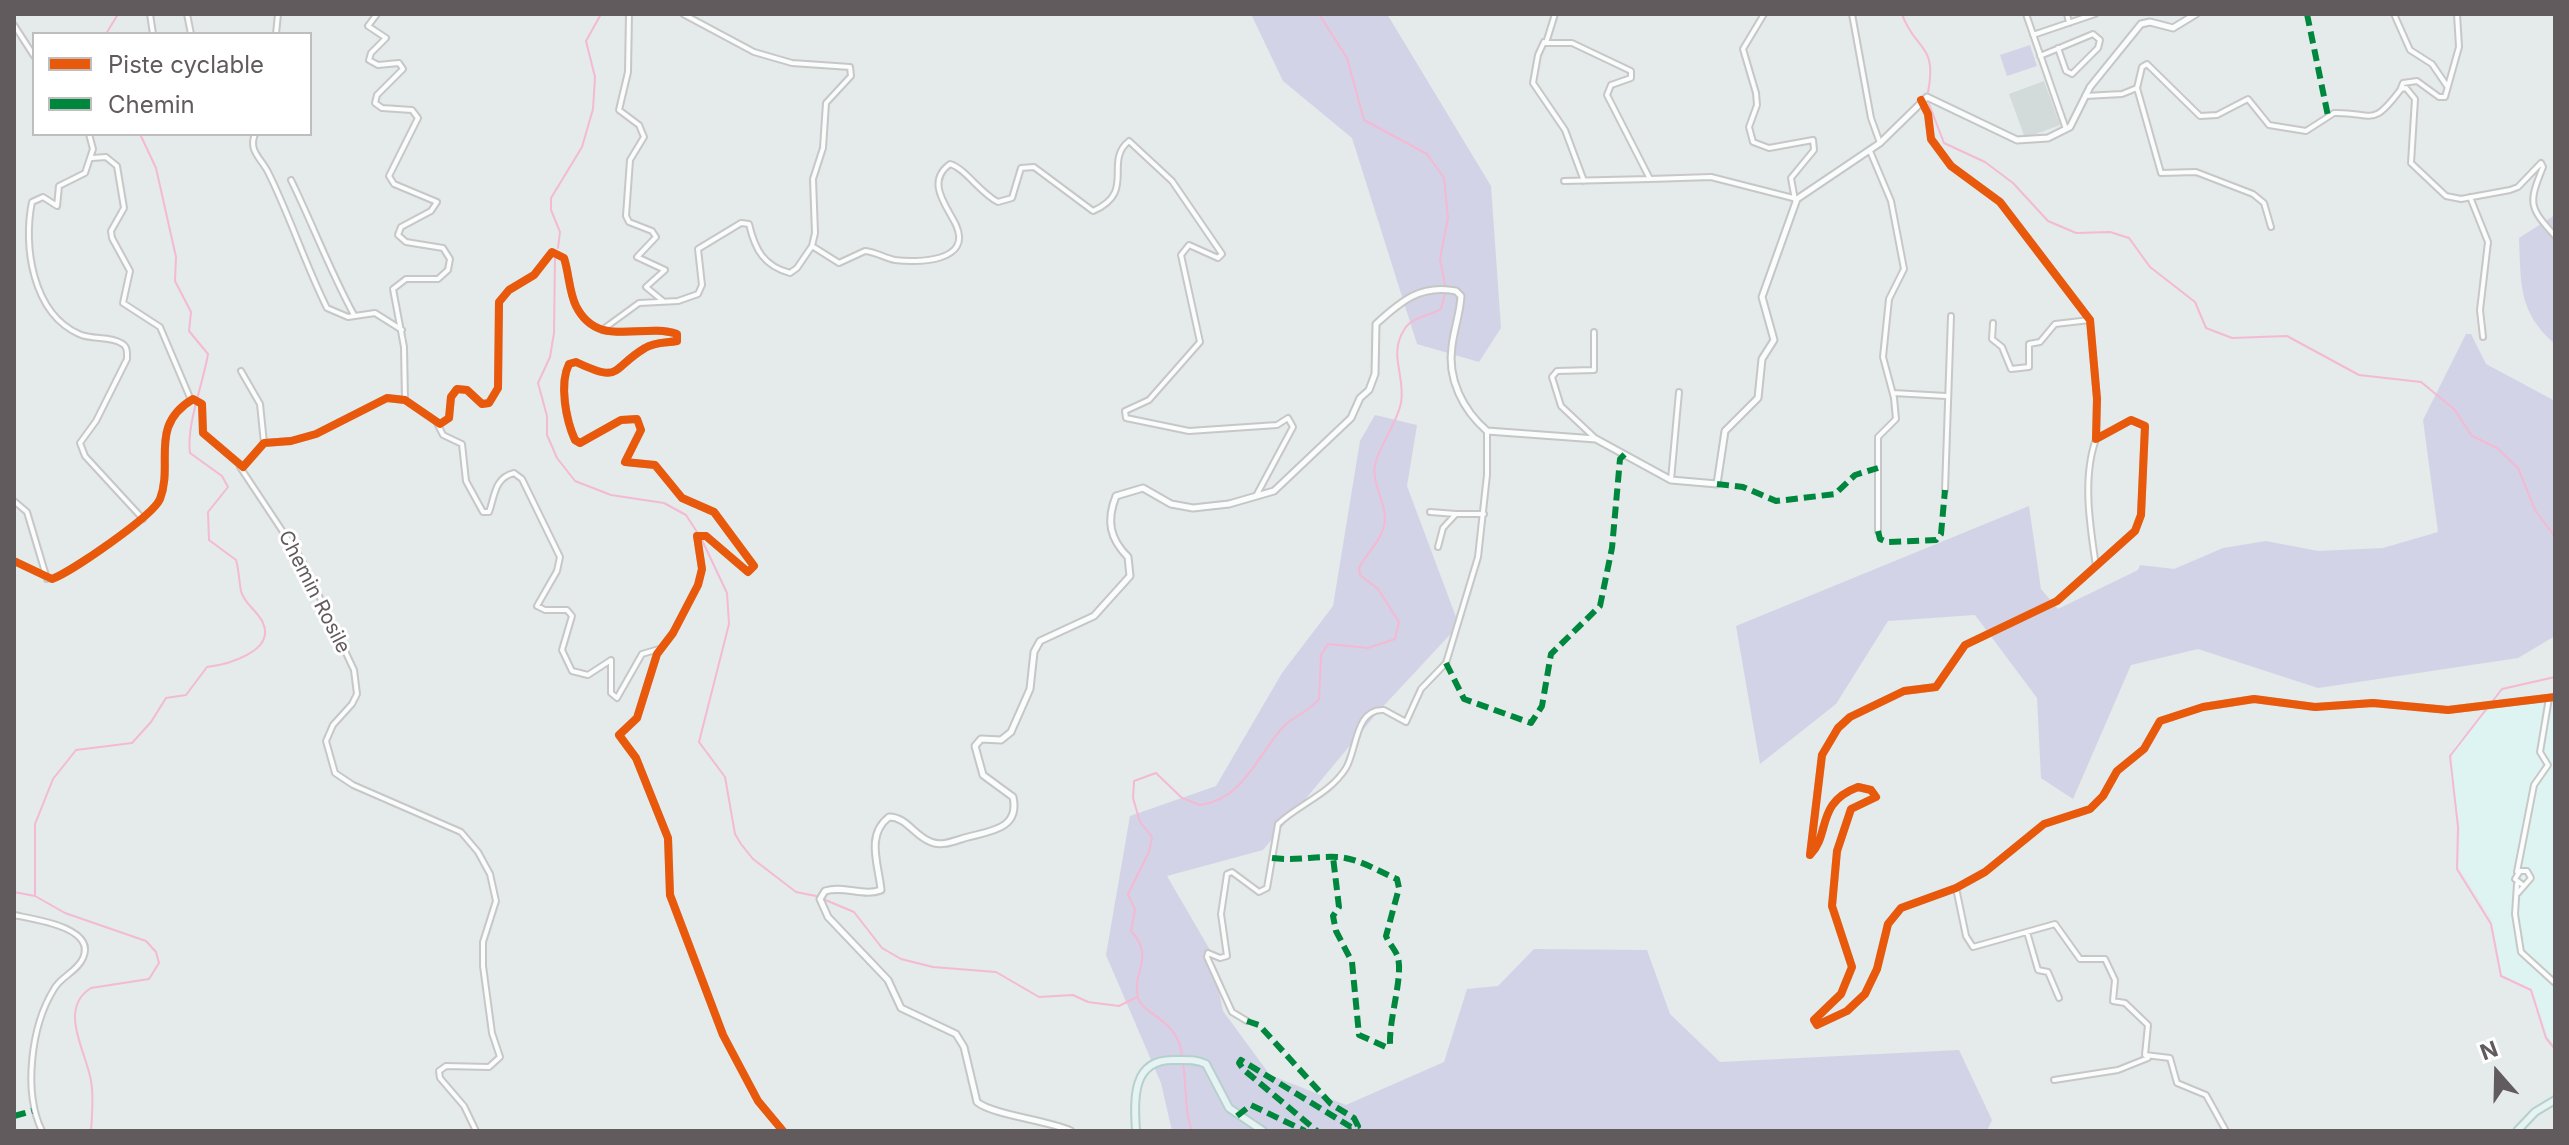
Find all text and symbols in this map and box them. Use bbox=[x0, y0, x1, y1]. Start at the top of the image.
legend bbox=[32, 32, 312, 136]
text: Piste cyclable bbox=[108, 50, 264, 79]
text: Chemin bbox=[108, 90, 195, 119]
street label: Chemin Rosile bbox=[273, 527, 355, 657]
north arrow bbox=[2457, 1033, 2537, 1113]
text: N bbox=[2476, 1035, 2501, 1066]

